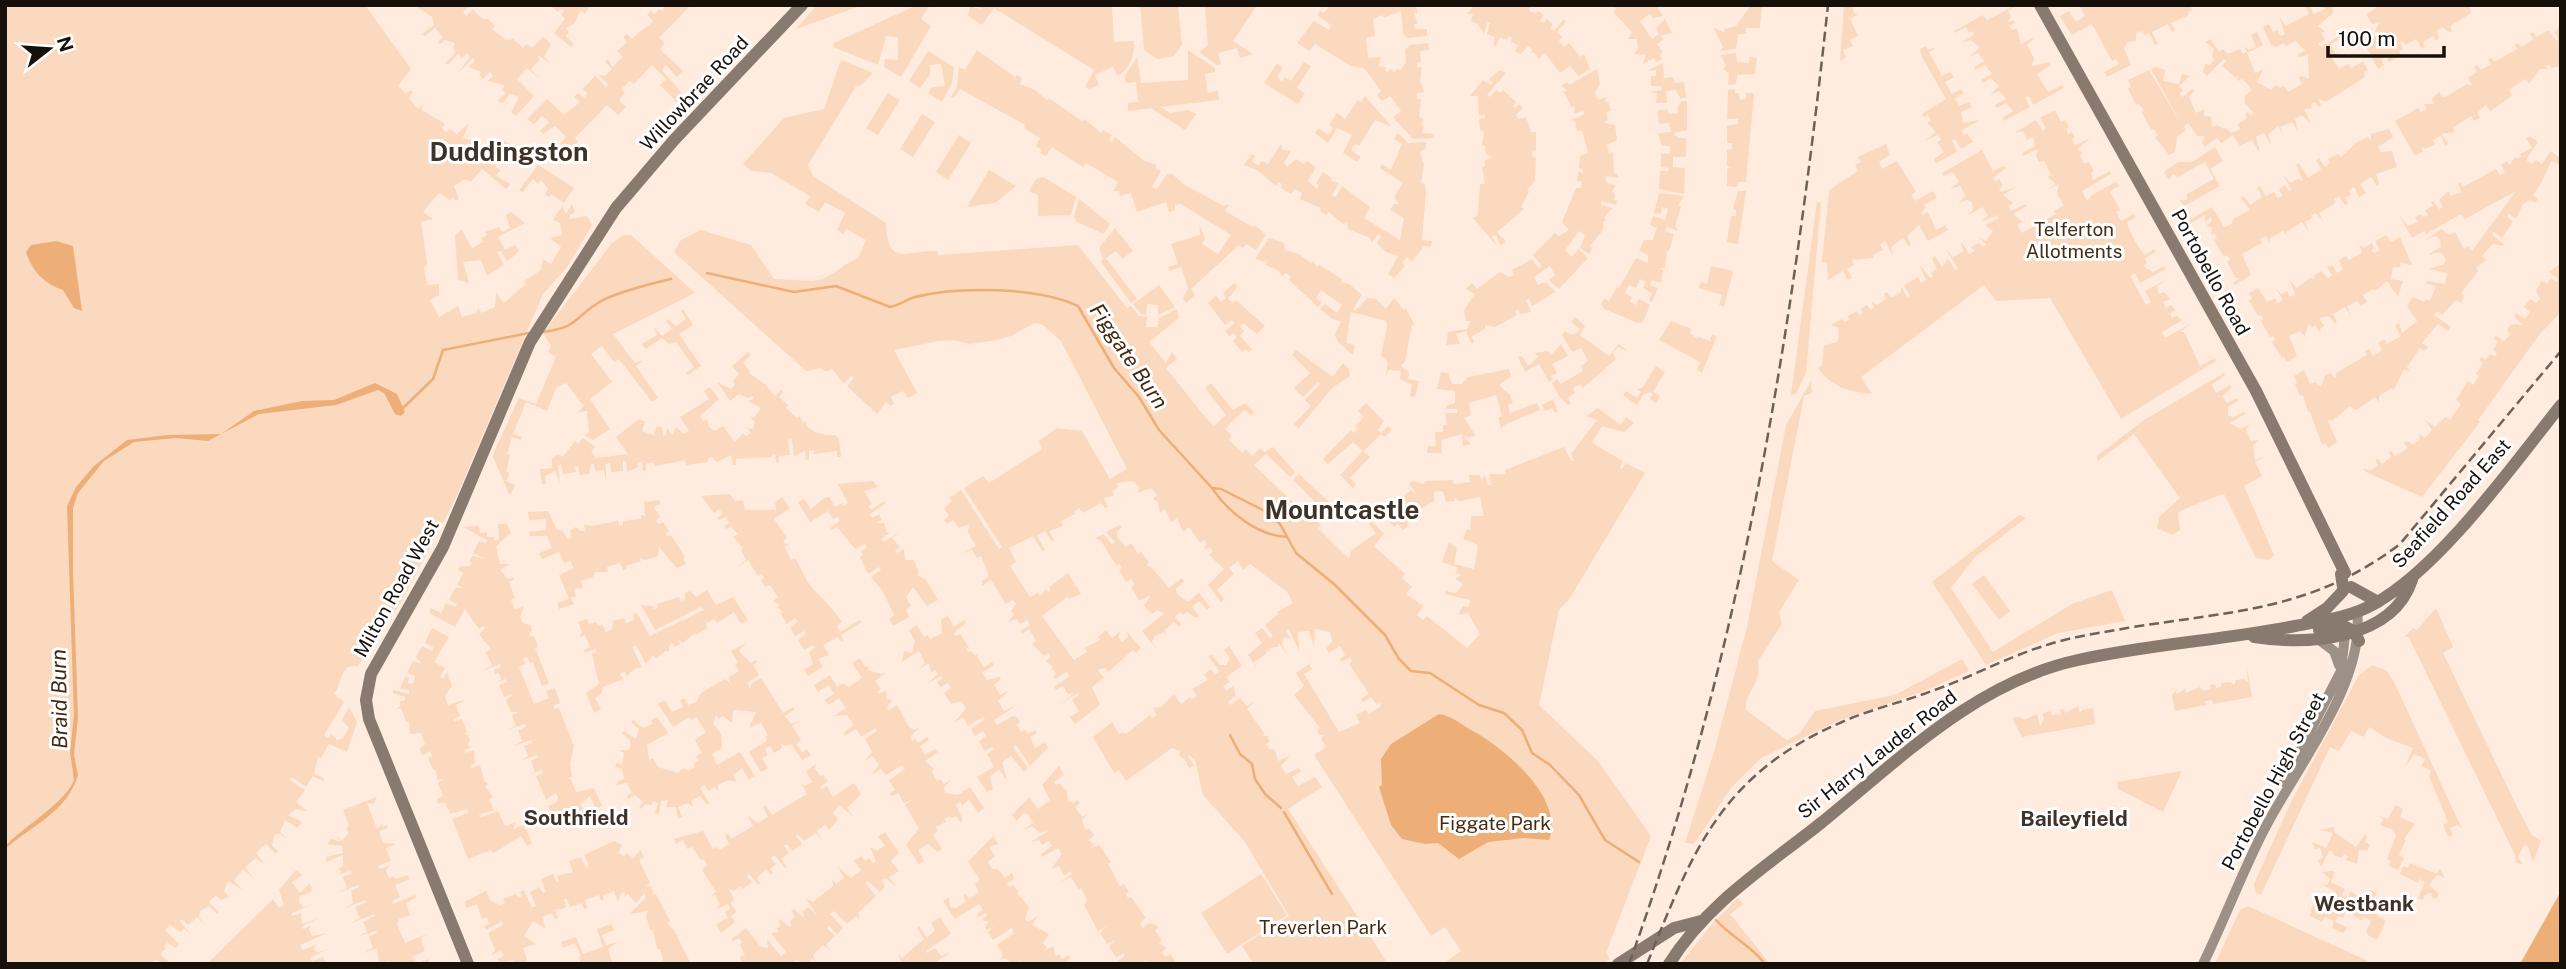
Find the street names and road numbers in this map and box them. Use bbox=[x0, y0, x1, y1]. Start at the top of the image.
street label: Willowbrae Road bbox=[635, 31, 753, 155]
street label: Portobello Road bbox=[2167, 205, 2255, 339]
street label: Seafield Road East bbox=[2387, 434, 2515, 572]
street label: Milton Road West bbox=[349, 515, 443, 661]
street label: Sir Harry Lauder Road bbox=[1793, 685, 1961, 823]
street label: Portobello High Street bbox=[2217, 688, 2329, 874]

